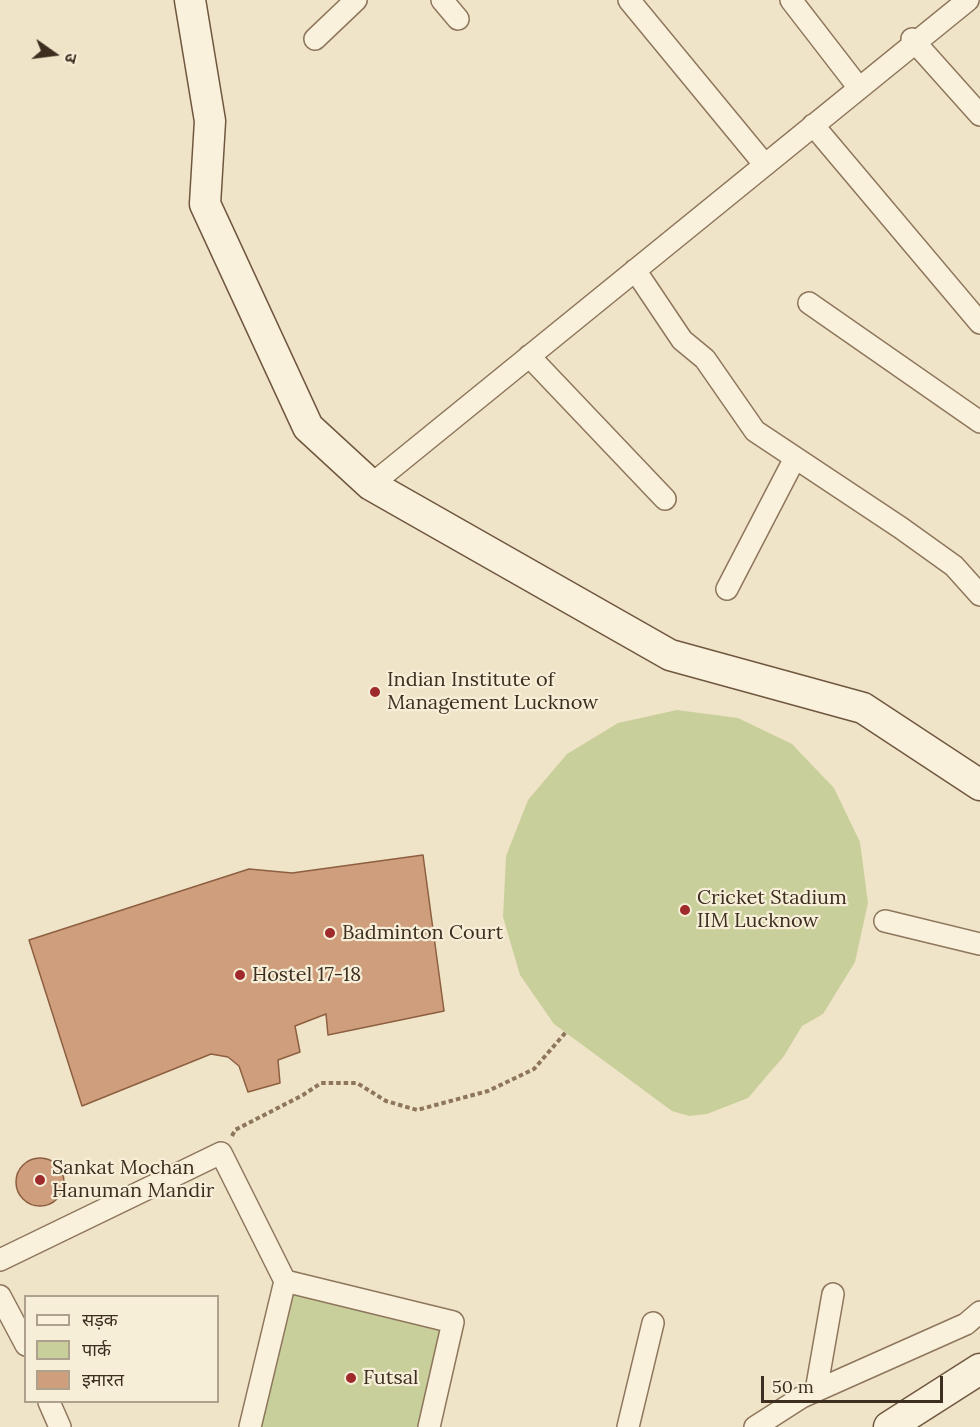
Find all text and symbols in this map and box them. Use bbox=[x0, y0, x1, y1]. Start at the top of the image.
north arrow bbox=[24, 24, 84, 84]
text: उ bbox=[61, 51, 82, 65]
place label: Indian Institute of Management Lucknow bbox=[387, 668, 598, 715]
marker: Indian Institute of Management Lucknow bbox=[368, 685, 382, 699]
place label: Cricket Stadium IIM Lucknow bbox=[697, 886, 847, 933]
marker: Cricket Stadium IIM Lucknow bbox=[678, 903, 692, 917]
place label: Badminton Court bbox=[342, 921, 503, 945]
marker: Badminton Court bbox=[323, 926, 337, 940]
place label: Hostel 17-18 bbox=[252, 963, 361, 987]
marker: Hostel 17-18 bbox=[233, 968, 247, 982]
place label: Sankat Mochan Hanuman Mandir bbox=[52, 1156, 214, 1203]
marker: Sankat Mochan Hanuman Mandir bbox=[33, 1173, 47, 1187]
legend bbox=[24, 1295, 219, 1403]
text: सड़क bbox=[82, 1308, 118, 1331]
text: पार्क bbox=[82, 1338, 111, 1361]
scale bar bbox=[764, 1364, 946, 1402]
place label: Futsal bbox=[363, 1366, 418, 1390]
text: इमारत bbox=[82, 1368, 124, 1391]
marker: Futsal bbox=[344, 1371, 358, 1385]
text: 50 m bbox=[772, 1375, 814, 1398]

